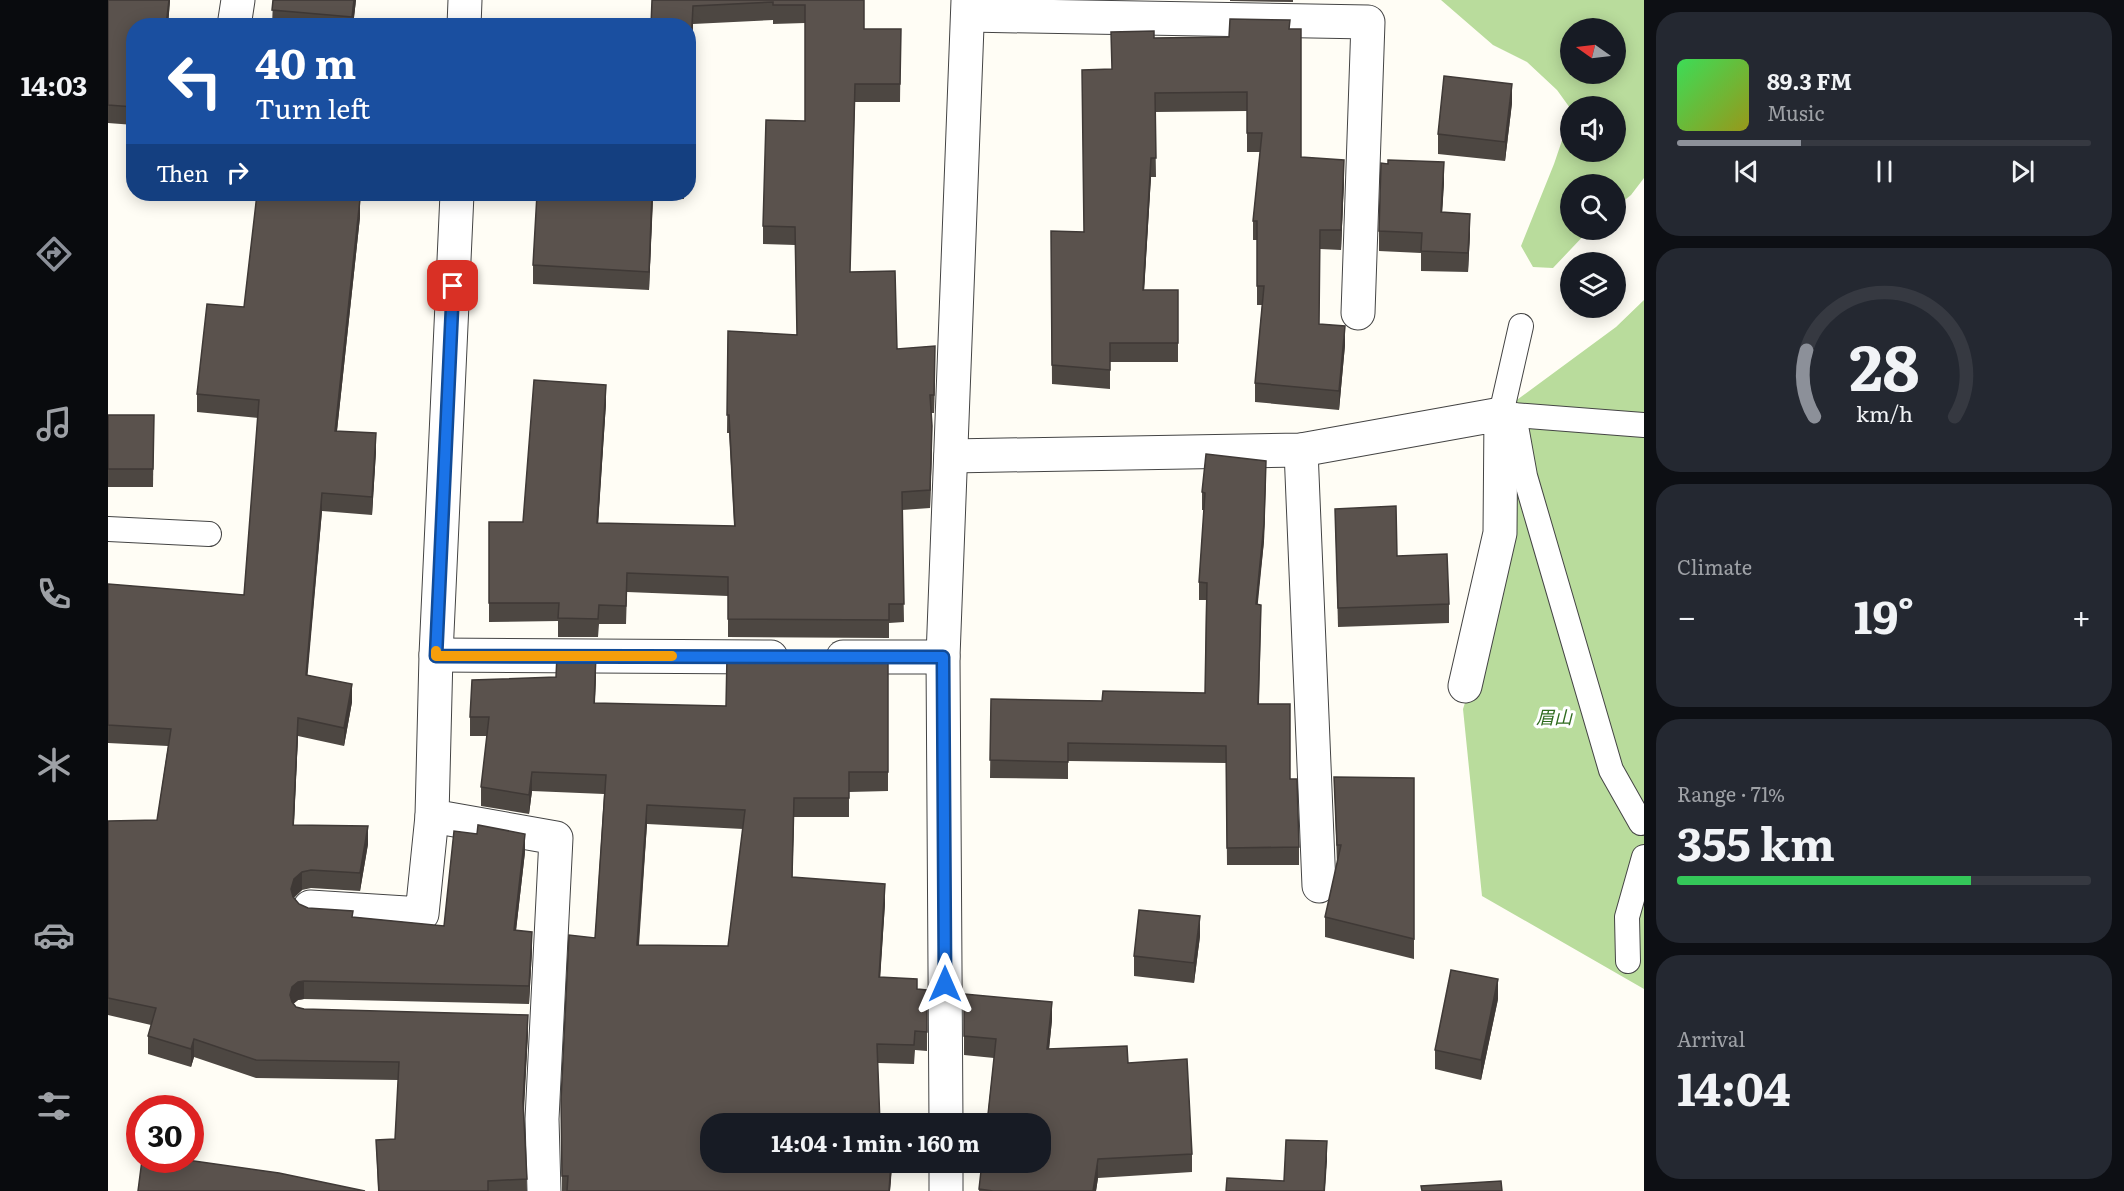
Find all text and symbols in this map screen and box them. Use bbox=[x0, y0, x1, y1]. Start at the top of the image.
north arrow bbox=[1560, 18, 1626, 84]
map controls bbox=[1560, 18, 1626, 318]
text: 40 m bbox=[255, 30, 356, 92]
icon: left bbox=[156, 42, 234, 120]
text: 14:03 bbox=[21, 64, 87, 104]
text: 89.3 FM bbox=[1767, 64, 1852, 97]
text: Turn left bbox=[255, 87, 370, 127]
button: sound bbox=[1560, 96, 1626, 162]
text: Music bbox=[1767, 97, 1824, 127]
icon: previous bbox=[1730, 155, 1763, 188]
icon: pause bbox=[1868, 155, 1901, 188]
icon: next bbox=[2006, 155, 2039, 188]
text: Then bbox=[156, 156, 209, 189]
icon: right bbox=[221, 156, 254, 189]
button: search bbox=[1560, 174, 1626, 240]
icon: directions bbox=[33, 233, 75, 275]
button: layers bbox=[1560, 252, 1626, 318]
pin bbox=[427, 260, 478, 311]
icon: arrive bbox=[436, 269, 469, 302]
text: 28 bbox=[1849, 318, 1919, 410]
text: km/h bbox=[1855, 397, 1913, 429]
icon: music bbox=[33, 403, 75, 445]
text: Climate bbox=[1677, 551, 1752, 581]
icon: phone bbox=[33, 573, 75, 615]
text: 19° bbox=[1854, 581, 1914, 648]
text: − bbox=[1677, 590, 1696, 639]
text: + bbox=[2072, 590, 2091, 639]
park label: 眉山 bbox=[1536, 703, 1573, 730]
icon: climate bbox=[33, 744, 75, 786]
text: Range · 71% bbox=[1677, 778, 1785, 808]
text: 355 km bbox=[1677, 808, 1835, 875]
icon: car bbox=[33, 914, 75, 956]
position arrow bbox=[913, 952, 977, 1016]
text: Arrival bbox=[1677, 1023, 1745, 1053]
text: 14:04 bbox=[1677, 1053, 1791, 1120]
icon: filters bbox=[33, 1085, 75, 1127]
speed limit sign: 30 bbox=[126, 1095, 204, 1173]
text: 14:04 · 1 min · 160 m bbox=[771, 1126, 980, 1159]

